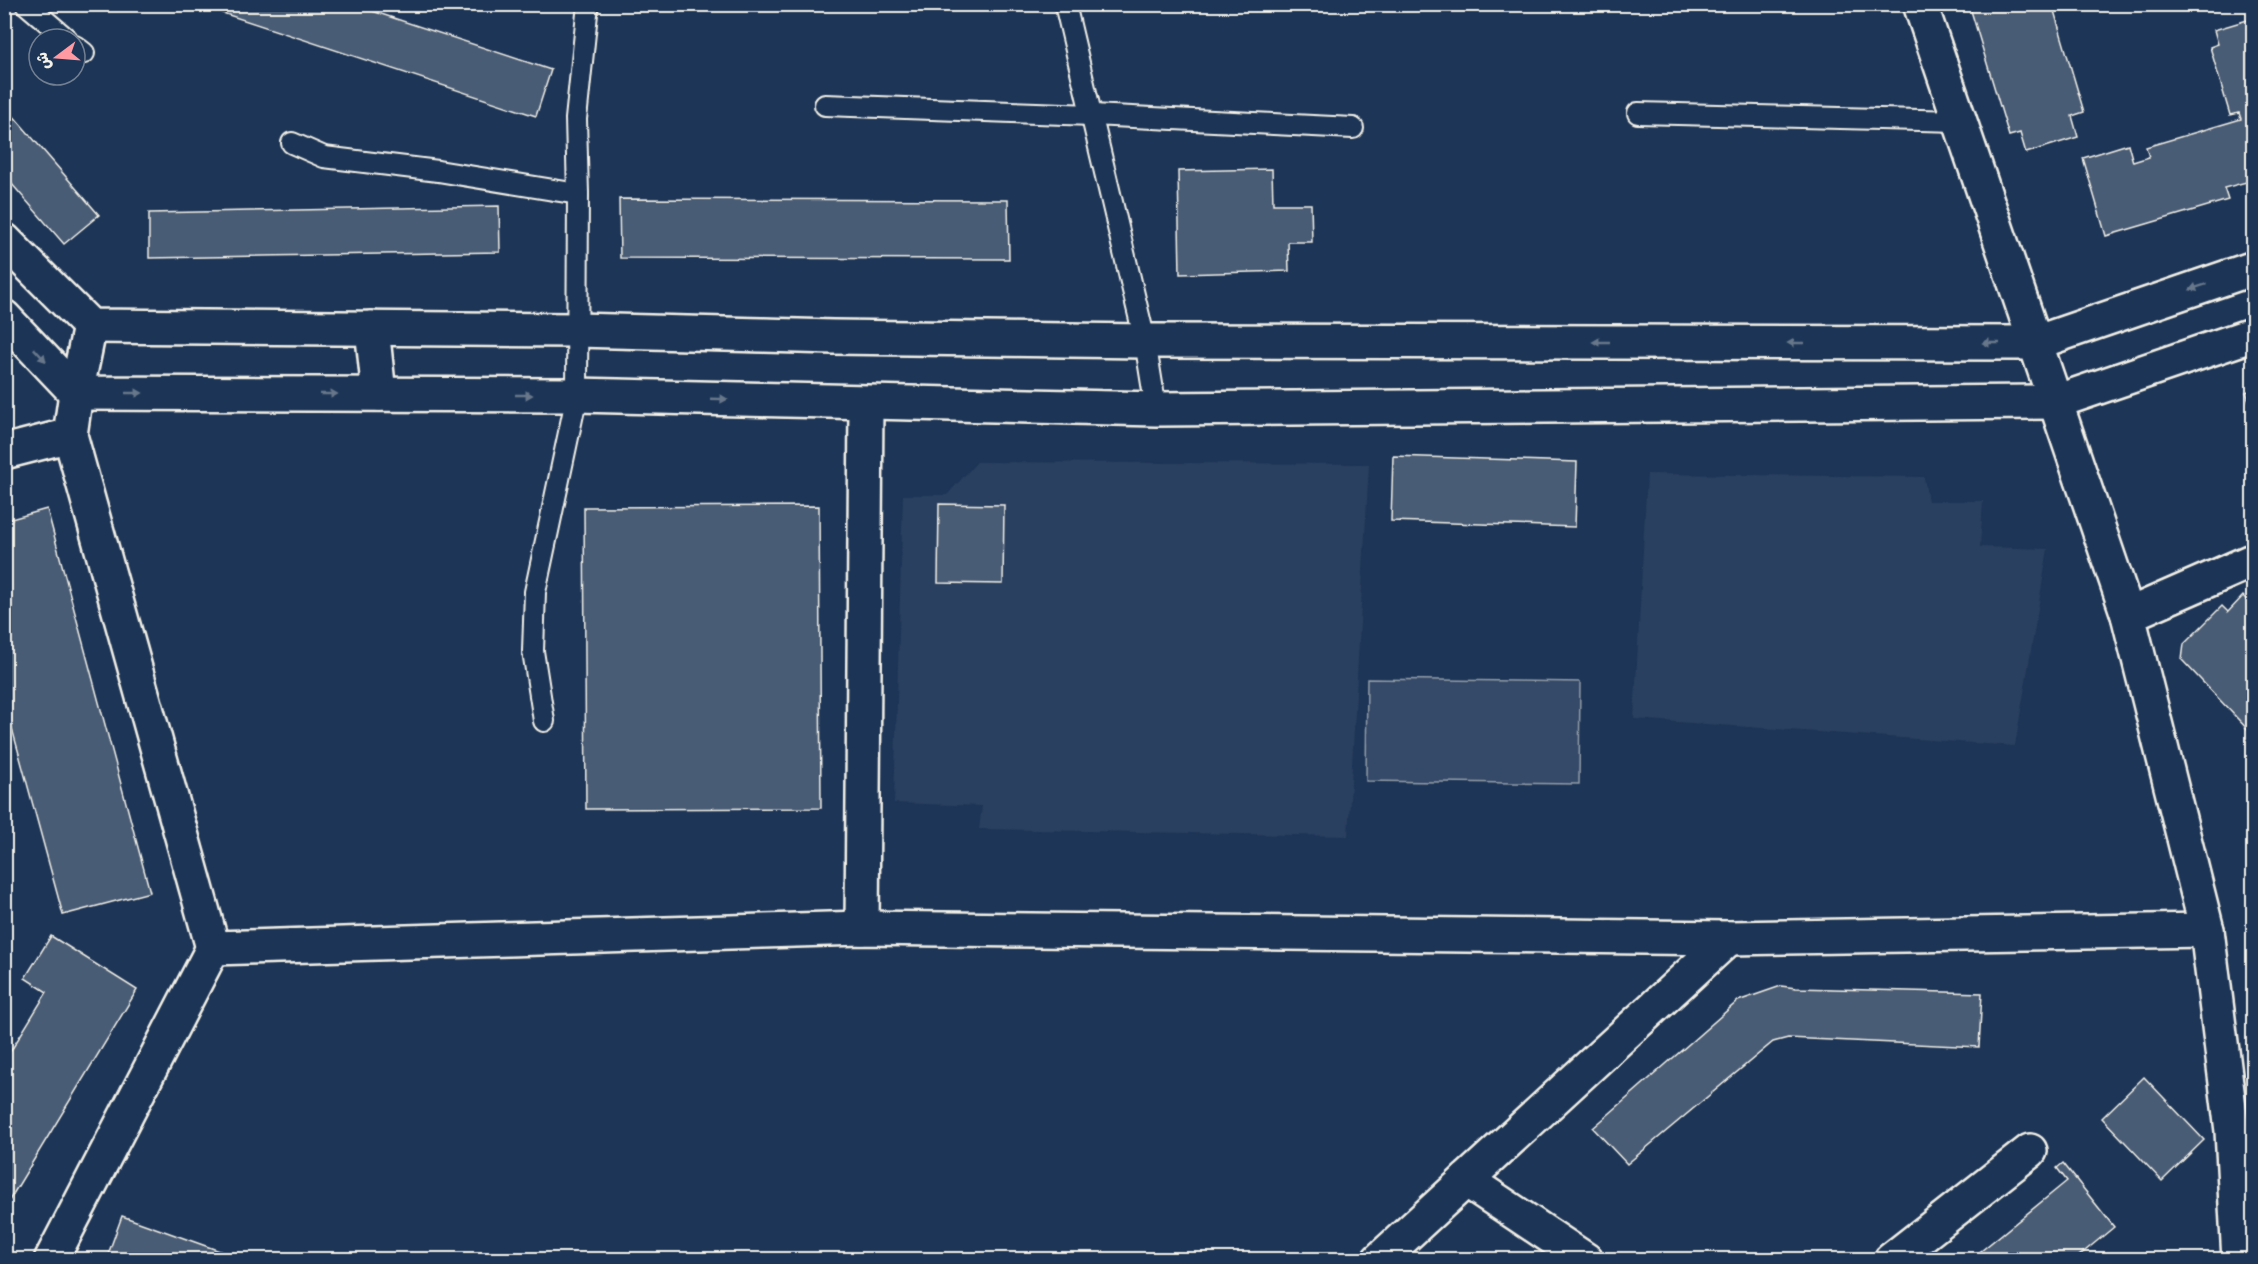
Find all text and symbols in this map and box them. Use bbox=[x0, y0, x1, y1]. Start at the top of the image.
north arrow bbox=[27, 27, 87, 87]
text: ش bbox=[31, 50, 55, 72]
one-way arrow bbox=[2189, 283, 2207, 292]
one-way arrow bbox=[1592, 337, 1611, 347]
one-way arrow bbox=[1787, 338, 1806, 348]
one-way arrow bbox=[1982, 338, 2001, 348]
one-way arrow bbox=[33, 347, 47, 362]
one-way arrow bbox=[125, 388, 144, 398]
one-way arrow bbox=[320, 389, 339, 399]
one-way arrow bbox=[515, 390, 534, 400]
one-way arrow bbox=[710, 395, 729, 404]

